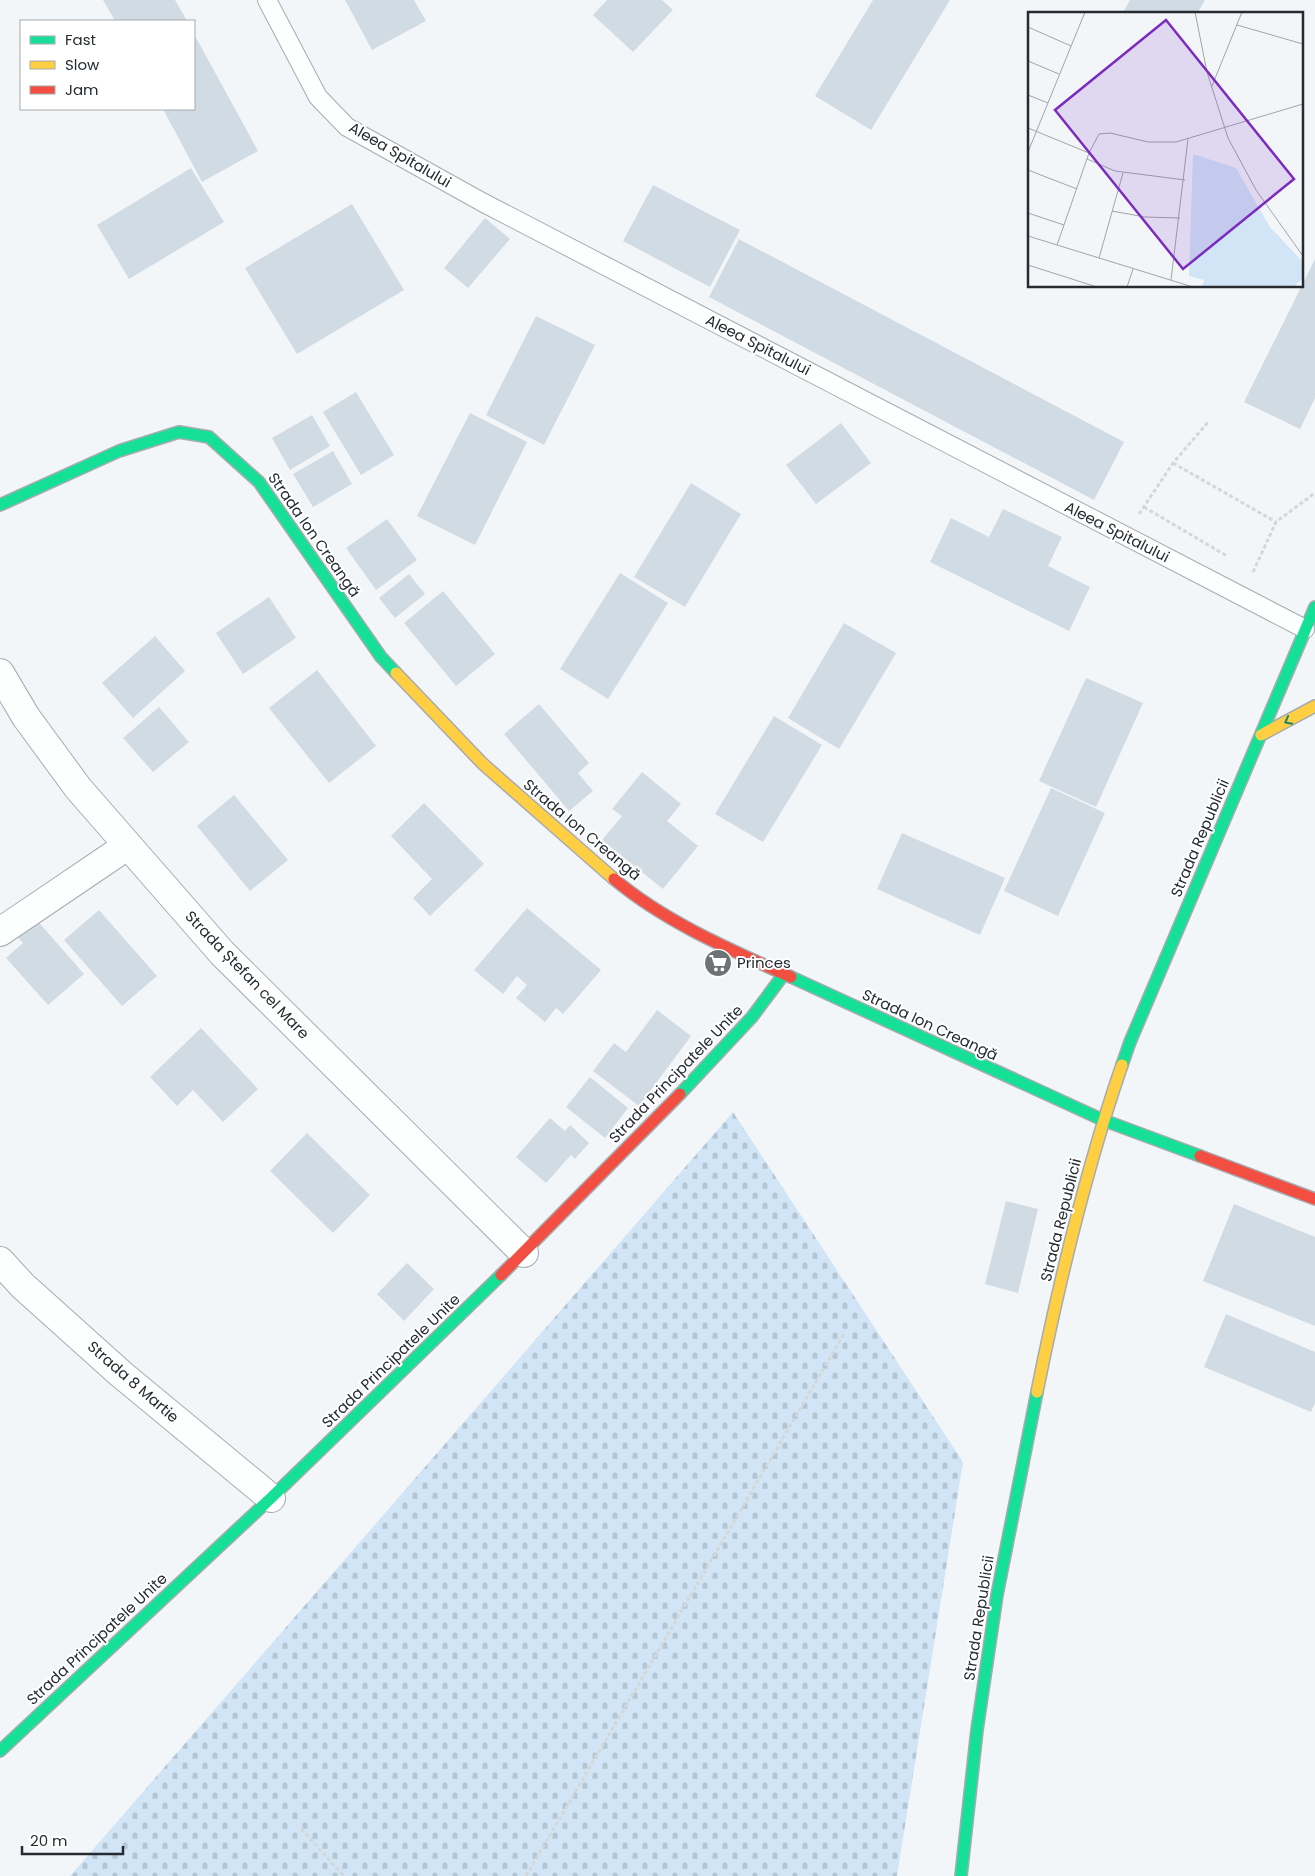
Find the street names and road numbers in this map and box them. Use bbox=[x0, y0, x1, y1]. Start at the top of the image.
street label: Aleea Spitalului bbox=[345, 117, 455, 192]
street label: Aleea Spitalului bbox=[702, 309, 814, 380]
street label: Strada Ion Creangă bbox=[263, 468, 365, 601]
street label: Aleea Spitalului bbox=[1061, 496, 1173, 567]
street label: Strada Ion Creangă bbox=[519, 774, 646, 885]
street label: Strada Republicii bbox=[1165, 776, 1234, 900]
street label: Strada Ștefan cel Mare bbox=[181, 906, 314, 1043]
street label: Strada Ion Creangă bbox=[859, 984, 1002, 1065]
street label: Strada Principatele Unite bbox=[604, 1000, 747, 1147]
street label: Strada Republicii bbox=[1035, 1156, 1086, 1284]
street label: Strada Principatele Unite bbox=[317, 1289, 464, 1432]
street label: Strada 8 Martie bbox=[83, 1336, 184, 1427]
street label: Strada Republicii bbox=[958, 1554, 999, 1682]
street label: Strada Principatele Unite bbox=[22, 1568, 171, 1709]

